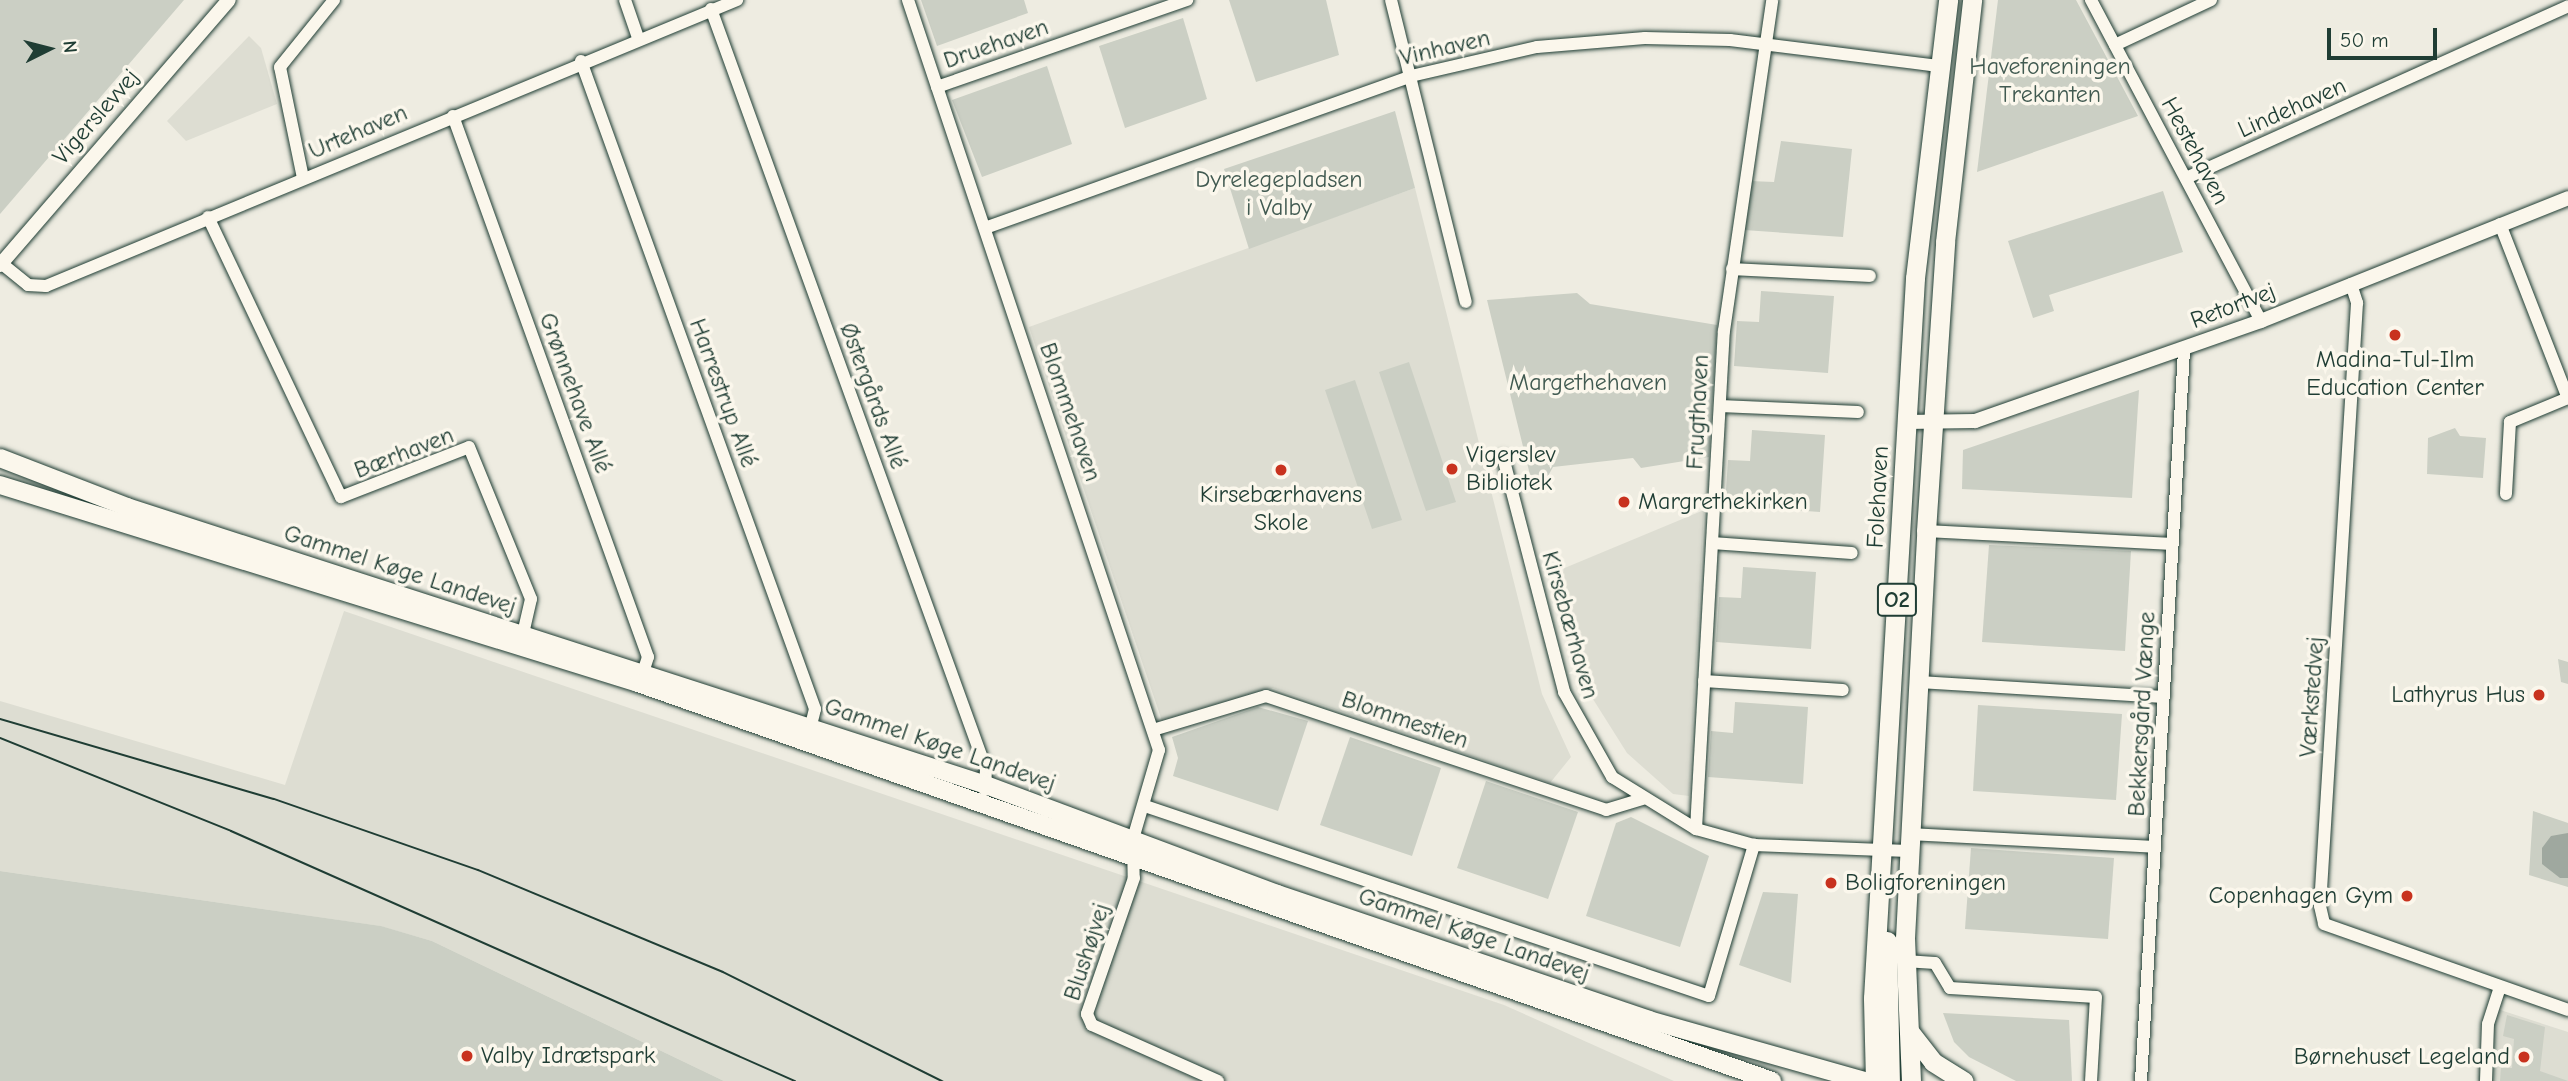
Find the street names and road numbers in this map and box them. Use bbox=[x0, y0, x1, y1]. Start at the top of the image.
street label: Druehaven bbox=[940, 13, 1052, 75]
street label: Vinhaven bbox=[1397, 24, 1493, 72]
street label: Vigerslevvej bbox=[47, 63, 145, 171]
street label: Lindehaven bbox=[2233, 71, 2351, 145]
street label: Hestehaven bbox=[2155, 92, 2235, 210]
street label: Urtehaven bbox=[304, 98, 412, 166]
street label: Retortvej bbox=[2187, 277, 2279, 335]
street label: Grønnehave Allé bbox=[533, 309, 617, 477]
street label: Harrestrup Allé bbox=[683, 315, 763, 471]
street label: Østergårds Allé bbox=[833, 319, 913, 473]
street label: Blommehaven bbox=[1033, 339, 1107, 485]
street label: Frugthaven bbox=[1681, 354, 1715, 470]
street label: Bærhaven bbox=[350, 421, 458, 485]
street label: Folehaven bbox=[1861, 445, 1895, 549]
street label: Gammel Køge Landevej bbox=[280, 519, 520, 621]
street label: Kirsebærhaven bbox=[1535, 548, 1605, 702]
road number: O2 bbox=[1876, 580, 1918, 620]
street label: Bekkersgård Vænge bbox=[2122, 611, 2162, 817]
street label: Værkstedvej bbox=[2293, 636, 2331, 758]
street label: Blommestien bbox=[1338, 685, 1472, 755]
street label: Gammel Køge Landevej bbox=[821, 692, 1059, 798]
street label: Gammel Køge Landevej bbox=[1355, 882, 1593, 988]
street label: Blushøjvej bbox=[1058, 900, 1116, 1004]

